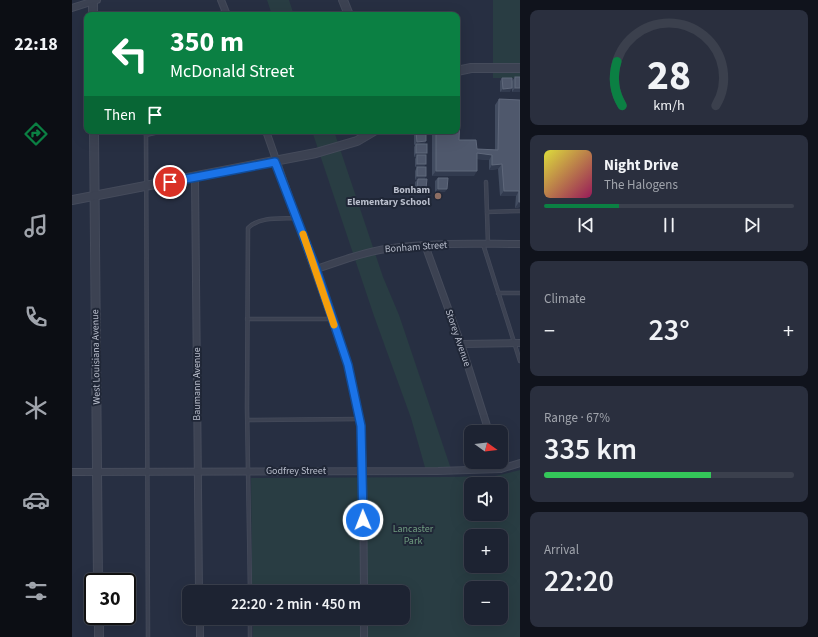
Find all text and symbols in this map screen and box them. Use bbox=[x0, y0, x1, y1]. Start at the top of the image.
text: 350 m bbox=[170, 22, 244, 62]
icon: left bbox=[104, 28, 156, 80]
text: 22:18 bbox=[14, 32, 58, 57]
text: 28 bbox=[647, 46, 691, 106]
text: McDonald Street bbox=[170, 59, 294, 84]
text: km/h bbox=[653, 94, 685, 115]
icon: arrive bbox=[144, 104, 166, 126]
text: Then bbox=[104, 105, 136, 126]
icon: directions bbox=[22, 120, 50, 148]
text: Night Drive bbox=[604, 155, 679, 176]
pin bbox=[153, 165, 187, 199]
icon: arrive bbox=[159, 171, 181, 193]
text: The Halogens bbox=[604, 176, 678, 194]
place label: Bonham Elementary School bbox=[347, 183, 430, 209]
marker: Bonham Elementary School bbox=[433, 191, 443, 201]
icon: music bbox=[22, 212, 50, 240]
icon: previous bbox=[575, 214, 597, 236]
icon: pause bbox=[658, 214, 680, 236]
icon: next bbox=[741, 214, 763, 236]
street label: Bonham Street bbox=[384, 238, 448, 256]
text: Climate bbox=[544, 290, 586, 308]
icon: phone bbox=[22, 303, 50, 331]
street label: Storey Avenue bbox=[442, 308, 474, 369]
street label: West Louisiana Avenue bbox=[88, 309, 104, 405]
text: 23° bbox=[648, 309, 690, 352]
text: − bbox=[544, 315, 555, 347]
text: + bbox=[783, 315, 794, 347]
street label: Baumann Avenue bbox=[190, 347, 204, 421]
icon: climate bbox=[22, 394, 50, 422]
text: Range · 67% bbox=[544, 409, 610, 427]
north arrow bbox=[464, 425, 508, 469]
map controls bbox=[464, 425, 508, 625]
text: 335 km bbox=[544, 428, 637, 471]
street label: Godfrey Street bbox=[266, 464, 327, 478]
button: sound bbox=[464, 477, 508, 521]
icon: car bbox=[22, 486, 50, 514]
position arrow bbox=[342, 499, 384, 541]
park label: Lancaster Park bbox=[393, 522, 434, 548]
button: + bbox=[464, 529, 508, 573]
text: Arrival bbox=[544, 541, 579, 559]
text: 22:20 bbox=[544, 560, 614, 603]
speed limit sign: 30 bbox=[84, 573, 136, 625]
icon: filters bbox=[22, 577, 50, 605]
button: − bbox=[464, 581, 508, 625]
text: 22:20 · 2 min · 450 m bbox=[231, 594, 361, 615]

